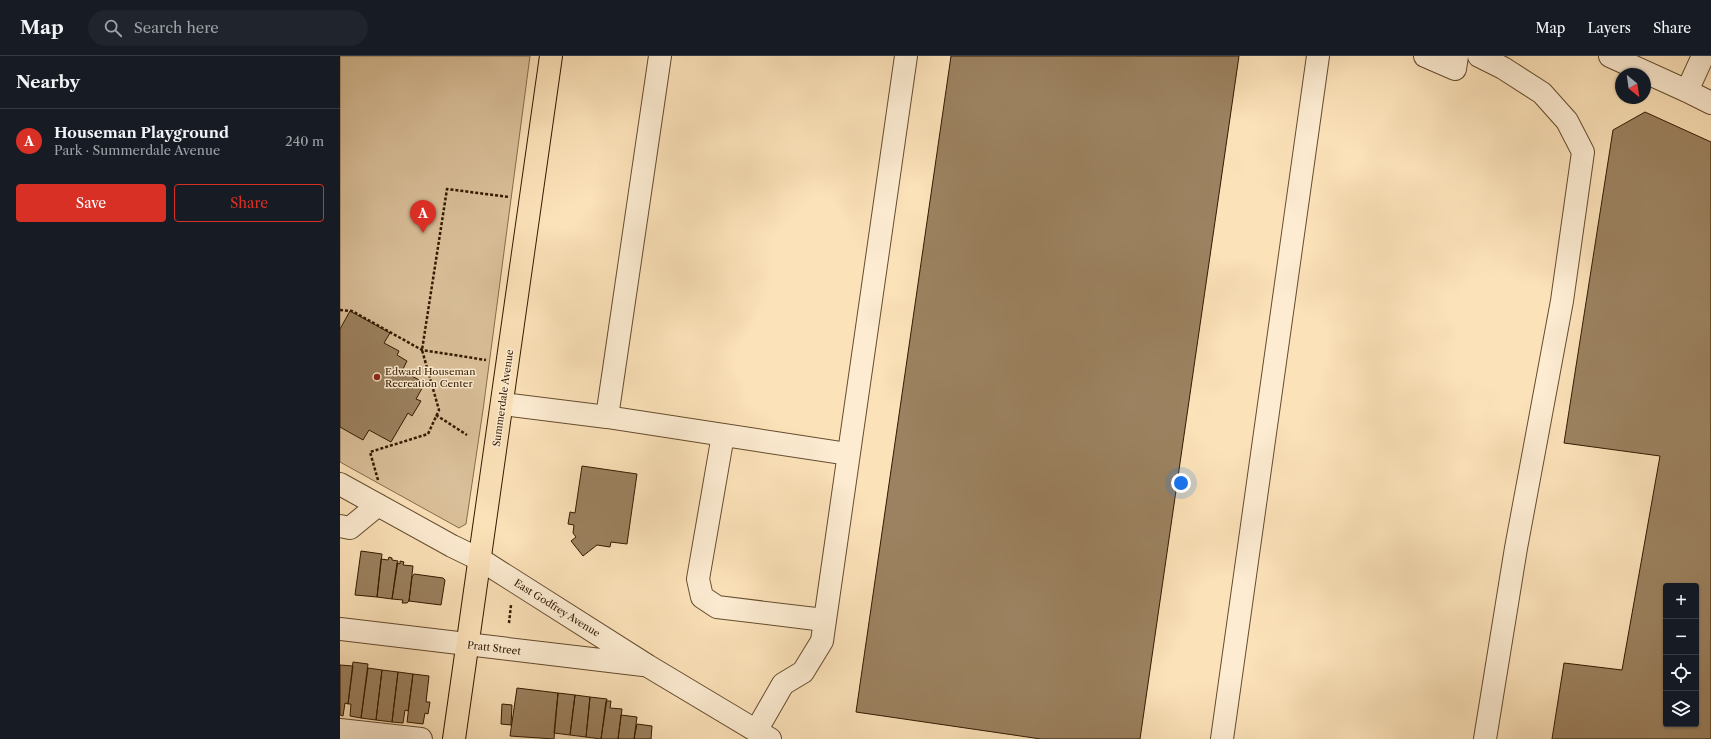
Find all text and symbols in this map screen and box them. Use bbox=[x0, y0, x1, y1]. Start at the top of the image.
search box bbox=[88, 10, 368, 46]
text: Map bbox=[20, 16, 64, 39]
icon: search bbox=[102, 17, 124, 39]
text: Search here bbox=[134, 18, 219, 37]
text: Map bbox=[1535, 19, 1565, 37]
text: Layers bbox=[1587, 19, 1631, 37]
text: Share bbox=[1653, 19, 1691, 37]
north arrow bbox=[1615, 68, 1651, 104]
text: Nearby bbox=[16, 72, 80, 92]
text: Houseman Playground bbox=[54, 123, 229, 142]
text: A bbox=[24, 133, 34, 149]
text: 240 m bbox=[285, 133, 324, 149]
text: Park · Summerdale Avenue bbox=[54, 142, 220, 158]
button: Save bbox=[16, 184, 166, 222]
button: Share bbox=[174, 184, 324, 222]
pin: A bbox=[410, 200, 436, 233]
street label: Summerdale Avenue bbox=[490, 348, 516, 448]
place label: Edward Houseman Recreation Center bbox=[385, 365, 476, 390]
marker: Edward Houseman Recreation Center bbox=[372, 372, 382, 382]
your location bbox=[1171, 473, 1191, 493]
street label: East Godfrey Avenue bbox=[512, 576, 603, 640]
map controls bbox=[1663, 583, 1699, 727]
button: + bbox=[1663, 583, 1699, 619]
button: − bbox=[1663, 619, 1699, 655]
street label: Pratt Street bbox=[466, 638, 522, 658]
button: locate bbox=[1663, 655, 1699, 691]
button: layers bbox=[1663, 691, 1699, 727]

